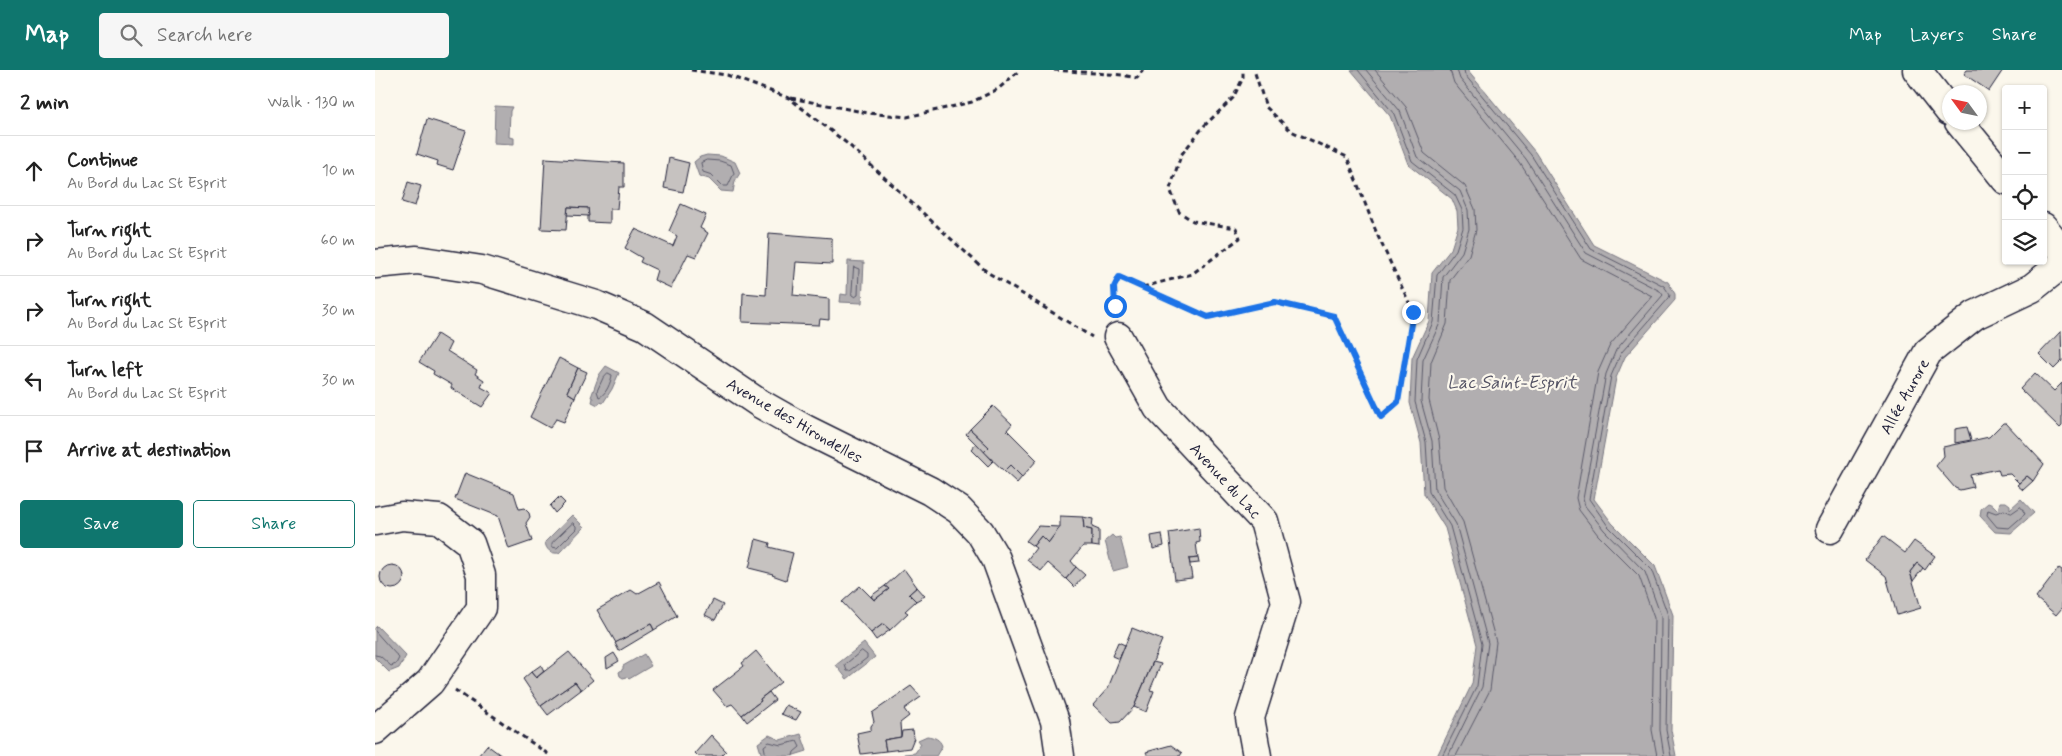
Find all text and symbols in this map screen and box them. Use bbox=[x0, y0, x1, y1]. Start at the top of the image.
search box bbox=[99, 13, 449, 58]
text: Map bbox=[25, 20, 69, 51]
icon: search bbox=[117, 21, 145, 49]
text: Search here bbox=[157, 23, 253, 48]
text: Map bbox=[1849, 23, 1882, 47]
text: Layers bbox=[1910, 23, 1964, 47]
text: Share bbox=[1992, 23, 2037, 47]
north arrow bbox=[1942, 85, 1987, 130]
map controls bbox=[2002, 85, 2047, 265]
button: + bbox=[2002, 85, 2047, 130]
text: 2 min bbox=[20, 89, 69, 117]
text: Walk · 130 m bbox=[268, 92, 355, 113]
button: − bbox=[2002, 130, 2047, 175]
text: Continue bbox=[67, 148, 138, 173]
icon: ahead bbox=[20, 157, 48, 185]
text: 10 m bbox=[322, 160, 355, 181]
text: Au Bord du Lac St Esprit bbox=[67, 173, 227, 194]
button: locate bbox=[2002, 175, 2047, 220]
text: Turn right bbox=[67, 218, 151, 243]
button: layers bbox=[2002, 220, 2047, 265]
icon: right bbox=[20, 227, 48, 255]
text: 60 m bbox=[321, 230, 355, 251]
text: Au Bord du Lac St Esprit bbox=[67, 243, 227, 264]
text: Turn right bbox=[67, 288, 151, 313]
route start bbox=[1104, 295, 1127, 318]
icon: right bbox=[20, 297, 48, 325]
text: 30 m bbox=[322, 300, 355, 321]
route end bbox=[1402, 301, 1425, 324]
text: Au Bord du Lac St Esprit bbox=[67, 313, 227, 334]
street label: Allée Aurore bbox=[1876, 355, 1935, 438]
text: Turn left bbox=[67, 358, 143, 383]
icon: left bbox=[20, 367, 48, 395]
text: 30 m bbox=[322, 370, 355, 391]
water label: Lac Saint-Esprit bbox=[1447, 371, 1578, 395]
street label: Avenue des Hirondelles bbox=[723, 374, 866, 469]
text: Au Bord du Lac St Esprit bbox=[67, 383, 227, 404]
icon: arrive bbox=[20, 437, 48, 465]
text: Arrive at destination bbox=[67, 438, 231, 463]
street label: Avenue du Lac bbox=[1185, 439, 1265, 523]
button: Save bbox=[20, 500, 183, 548]
button: Share bbox=[193, 500, 355, 548]

